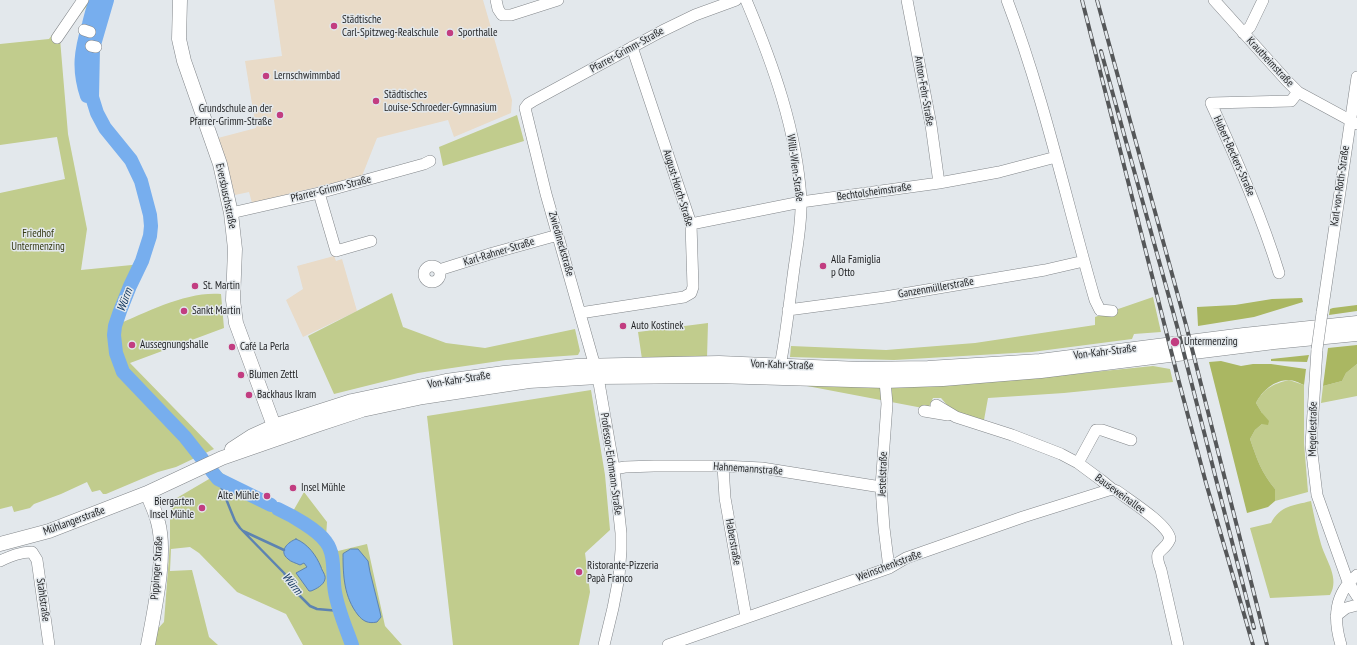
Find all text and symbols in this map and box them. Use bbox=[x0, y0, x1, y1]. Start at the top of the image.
place label: Städtische Carl-Spitzweg-Realschule bbox=[342, 13, 438, 39]
marker: Städtische Carl-Spitzweg-Realschule bbox=[329, 21, 339, 31]
street label: Pfarrer-Grimm-Straße bbox=[588, 24, 666, 76]
place label: Sporthalle bbox=[458, 26, 497, 40]
marker: Sporthalle bbox=[445, 28, 455, 38]
street label: Krautheimstraße bbox=[1244, 34, 1296, 90]
street label: Anton-Fehr-Straße bbox=[911, 55, 937, 127]
place label: Lernschwimmbad bbox=[274, 69, 340, 83]
marker: Lernschwimmbad bbox=[261, 71, 271, 81]
place label: Städtisches Louise-Schroeder-Gymnasium bbox=[384, 88, 497, 114]
marker: Städtisches Louise-Schroeder-Gymnasium bbox=[371, 96, 381, 106]
place label: Grundschule an der Pfarrer-Grimm-Straße bbox=[190, 102, 272, 128]
marker: Grundschule an der Pfarrer-Grimm-Straße bbox=[275, 110, 285, 120]
street label: Hubert-Beckers-Straße bbox=[1210, 114, 1258, 198]
street label: Willi-Wien-Straße bbox=[784, 133, 806, 203]
street label: Karl-von-Roth-Straße bbox=[1328, 145, 1352, 227]
street label: August-Horch-Straße bbox=[660, 148, 696, 228]
street label: Eversbuschstraße bbox=[213, 162, 239, 230]
street label: Pfarrer-Grimm-Straße bbox=[289, 173, 373, 205]
street label: Bechtolsheimstraße bbox=[836, 180, 912, 204]
street label: Zwiedineckstraße bbox=[545, 210, 577, 278]
park label: Friedhof Untermenzing bbox=[11, 227, 65, 253]
street label: Karl-Rahner-Straße bbox=[462, 235, 536, 269]
place label: Alla Famiglia p Otto bbox=[831, 253, 881, 279]
marker: Alla Famiglia p Otto bbox=[818, 261, 828, 271]
street label: Ganzenmüllerstraße bbox=[897, 275, 975, 301]
place label: St. Martin bbox=[203, 279, 240, 293]
marker: St. Martin bbox=[190, 281, 200, 291]
water label: Würm bbox=[114, 286, 136, 314]
place label: Sankt Martin bbox=[192, 304, 240, 318]
marker: Sankt Martin bbox=[179, 306, 189, 316]
place label: Auto Kostinek bbox=[631, 319, 684, 333]
marker: Auto Kostinek bbox=[618, 321, 628, 331]
place label: Untermenzing bbox=[1184, 335, 1238, 349]
marker: Untermenzing bbox=[1169, 336, 1181, 348]
place label: Aussegnungshalle bbox=[140, 338, 208, 352]
marker: Aussegnungshalle bbox=[127, 340, 137, 350]
place label: Café La Perla bbox=[240, 340, 289, 354]
marker: Café La Perla bbox=[227, 342, 237, 352]
street label: Von-Kahr-Straße bbox=[1073, 342, 1137, 362]
street label: Von-Kahr-Straße bbox=[750, 357, 814, 373]
place label: Blumen Zettl bbox=[249, 368, 298, 382]
street label: Von-Kahr-Straße bbox=[427, 369, 491, 391]
marker: Blumen Zettl bbox=[236, 370, 246, 380]
place label: Backhaus Ikram bbox=[257, 388, 316, 402]
marker: Backhaus Ikram bbox=[244, 390, 254, 400]
street label: Megerlestraße bbox=[1306, 401, 1320, 457]
street label: Professor-Eichmann-Straße bbox=[597, 412, 625, 516]
street label: Jestelstraße bbox=[876, 451, 890, 497]
street label: Hahnemannstraße bbox=[713, 460, 783, 478]
street label: Bauseweinallee bbox=[1092, 471, 1148, 517]
place label: Insel Mühle bbox=[301, 481, 345, 495]
marker: Insel Mühle bbox=[288, 483, 298, 493]
place label: Alte Mühle bbox=[218, 489, 259, 503]
marker: Alte Mühle bbox=[262, 491, 272, 501]
place label: Biergarten Insel Mühle bbox=[150, 495, 194, 521]
marker: Biergarten Insel Mühle bbox=[197, 503, 207, 513]
street label: Mühlangerstraße bbox=[41, 504, 107, 538]
street label: Haberstraße bbox=[722, 518, 744, 566]
street label: Pippinger Straße bbox=[148, 536, 166, 600]
street label: Weinschenkstraße bbox=[854, 547, 924, 585]
place label: Ristorante-Pizzeria Papà Franco bbox=[587, 559, 658, 585]
marker: Ristorante-Pizzeria Papà Franco bbox=[574, 567, 584, 577]
water label: Würm bbox=[279, 570, 305, 598]
street label: Stahlstraße bbox=[33, 577, 53, 623]

